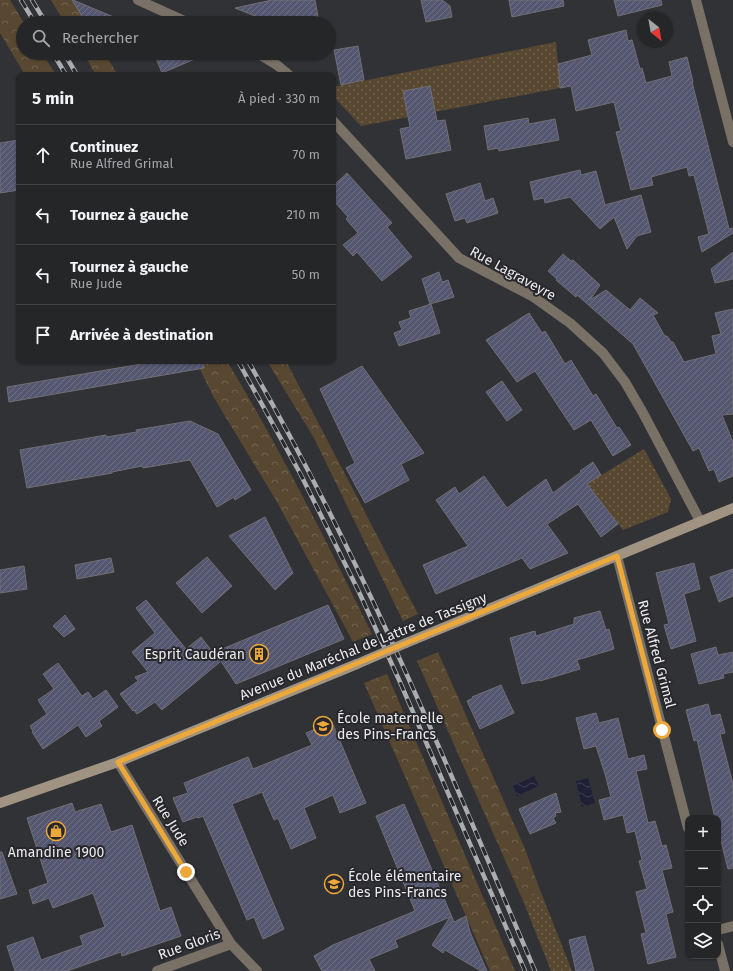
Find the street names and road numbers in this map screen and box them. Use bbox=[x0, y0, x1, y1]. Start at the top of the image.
street label: Rue Lagraveyre bbox=[467, 243, 559, 304]
street label: Avenue du Maréchal de Lattre de Tassigny bbox=[237, 589, 489, 704]
street label: Rue Alfred Grimal bbox=[634, 598, 679, 710]
street label: Rue Jude bbox=[148, 793, 193, 850]
street label: Rue Gloris bbox=[156, 925, 223, 964]

